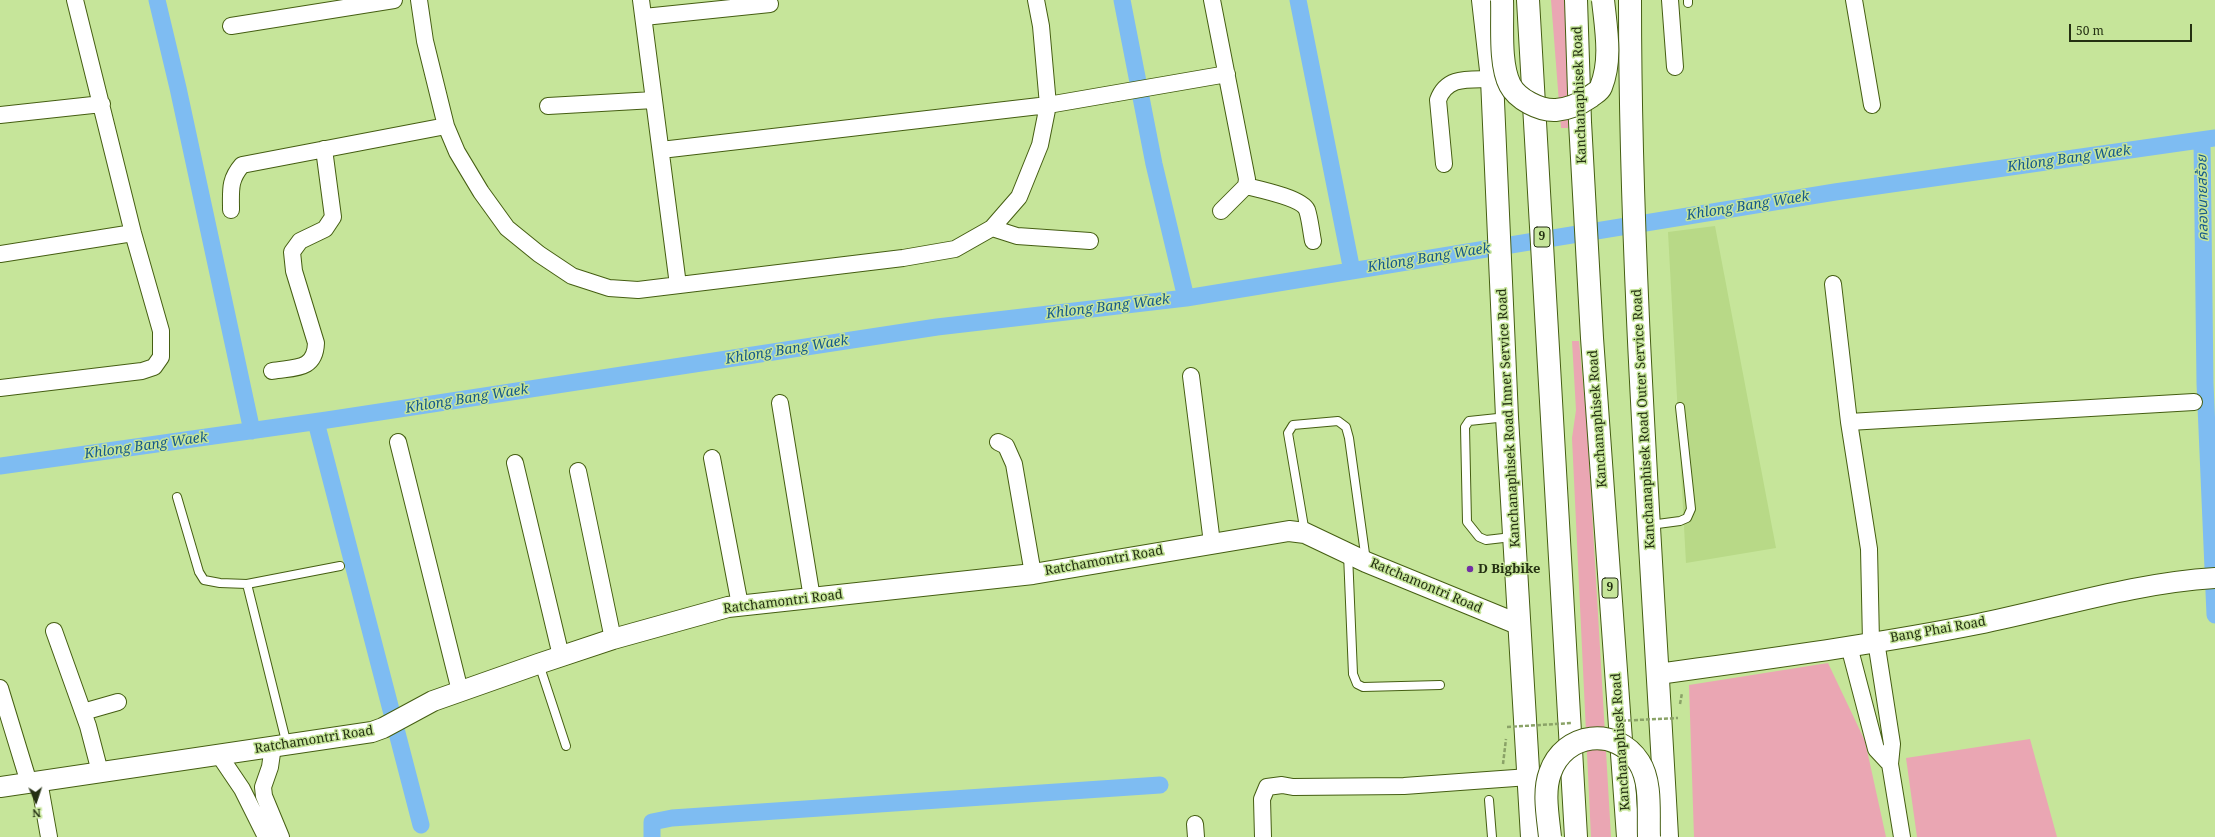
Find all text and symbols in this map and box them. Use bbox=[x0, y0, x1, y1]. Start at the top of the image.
scale bar bbox=[2071, 16, 2194, 42]
text: 50 m bbox=[2076, 22, 2104, 39]
street label: Kanchanaphisek Road bbox=[1570, 26, 1590, 164]
water label: Khlong Bang Waek bbox=[2006, 142, 2132, 176]
water label: คลองนายสร้อย bbox=[2194, 155, 2212, 241]
water label: Khlong Bang Waek bbox=[1685, 188, 1811, 224]
road number: 9 bbox=[1534, 227, 1550, 247]
water label: Khlong Bang Waek bbox=[1366, 240, 1492, 276]
street label: Kanchanaphisek Road Inner Service Road bbox=[1494, 288, 1524, 548]
street label: Kanchanaphisek Road Outer Service Road bbox=[1629, 289, 1659, 549]
water label: Khlong Bang Waek bbox=[1045, 291, 1171, 323]
water label: Khlong Bang Waek bbox=[724, 332, 850, 368]
street label: Kanchanaphisek Road bbox=[1585, 350, 1611, 488]
water label: Khlong Bang Waek bbox=[404, 381, 530, 417]
water label: Khlong Bang Waek bbox=[83, 429, 209, 463]
street label: Ratchamontri Road bbox=[1043, 543, 1165, 579]
street label: Ratchamontri Road bbox=[1368, 555, 1484, 617]
place label: D Bigbike bbox=[1478, 561, 1540, 577]
marker: D Bigbike bbox=[1465, 564, 1475, 574]
road number: 9 bbox=[1602, 578, 1618, 598]
street label: Ratchamontri Road bbox=[722, 587, 844, 617]
street label: Bang Phai Road bbox=[1889, 614, 1987, 646]
street label: Kanchanaphisek Road bbox=[1608, 673, 1634, 811]
street label: Ratchamontri Road bbox=[253, 723, 375, 757]
north arrow bbox=[16, 781, 56, 821]
text: N bbox=[32, 806, 41, 821]

